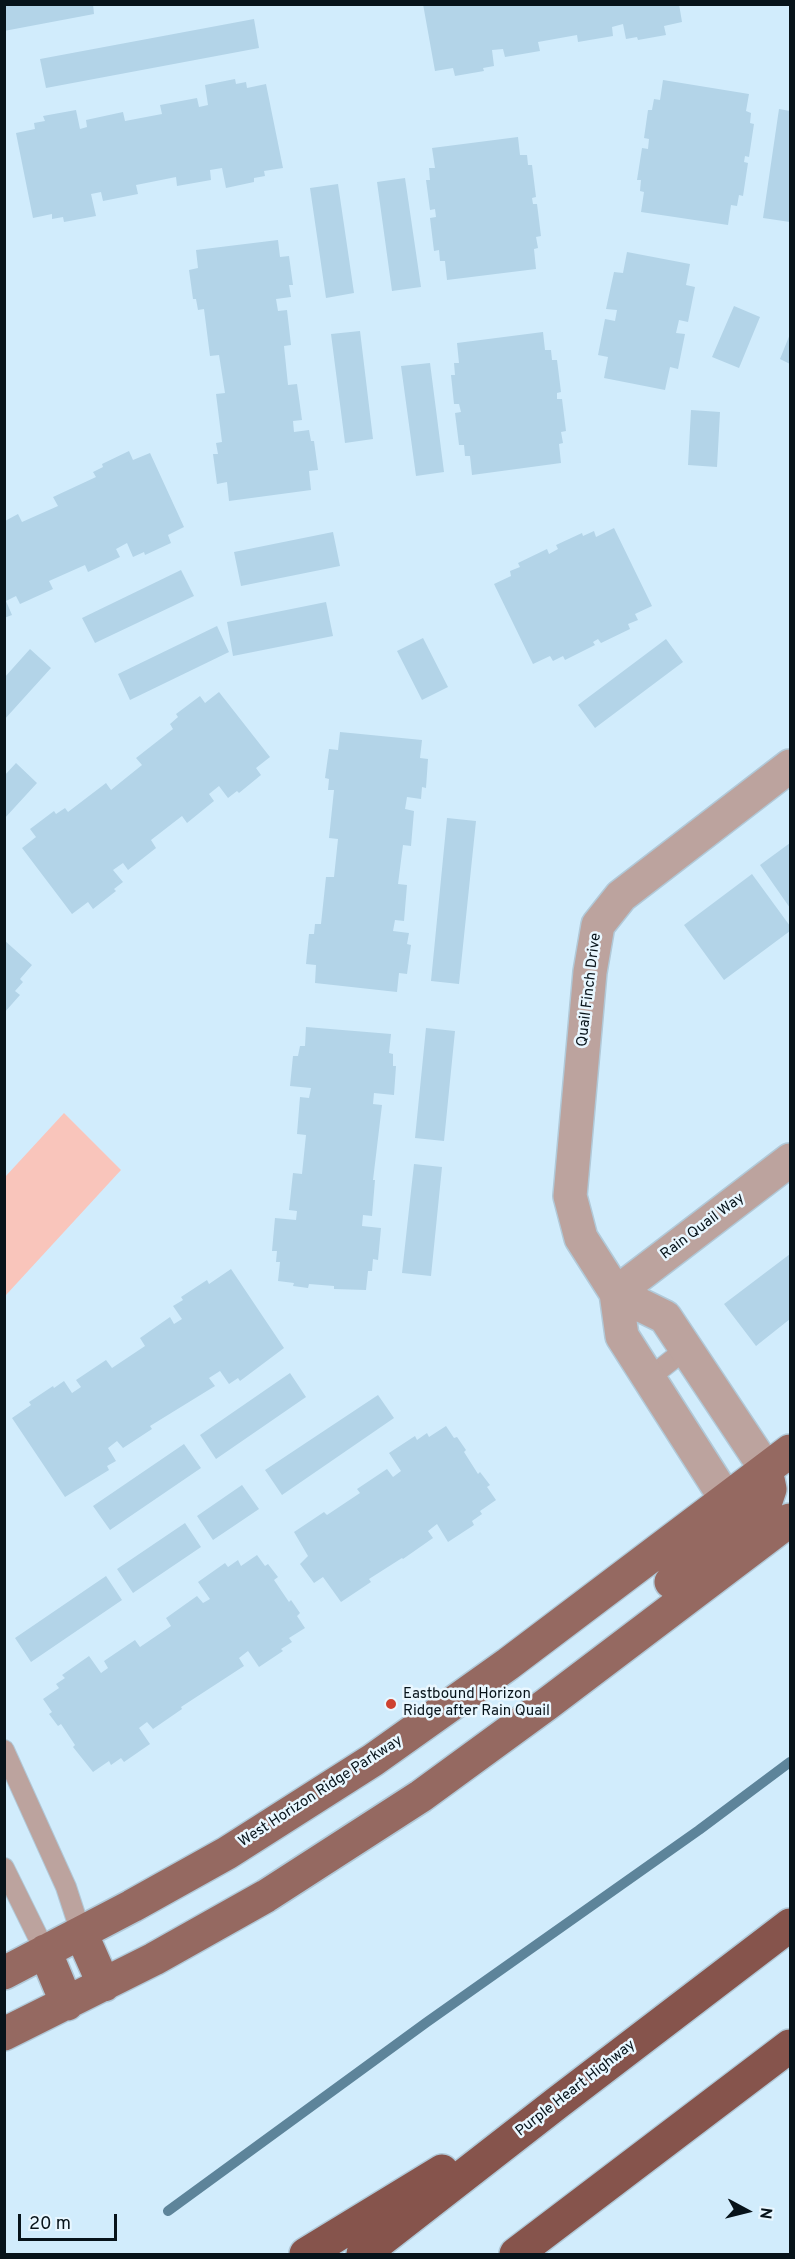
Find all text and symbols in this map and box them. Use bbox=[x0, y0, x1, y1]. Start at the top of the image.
street label: Quail Finch Drive bbox=[574, 932, 606, 1048]
street label: Rain Quail Way bbox=[658, 1190, 748, 1264]
place label: Eastbound Horizon Ridge after Rain Quail bbox=[403, 1686, 550, 1721]
marker: Eastbound Horizon Ridge after Rain Quail bbox=[384, 1697, 398, 1711]
street label: West Horizon Ridge Parkway bbox=[236, 1732, 406, 1852]
street label: Purple Heart Highway bbox=[513, 2037, 639, 2141]
north arrow bbox=[717, 2181, 777, 2241]
scale bar bbox=[21, 2202, 120, 2240]
text: N bbox=[754, 2206, 775, 2220]
text: 20 m bbox=[29, 2213, 71, 2236]

